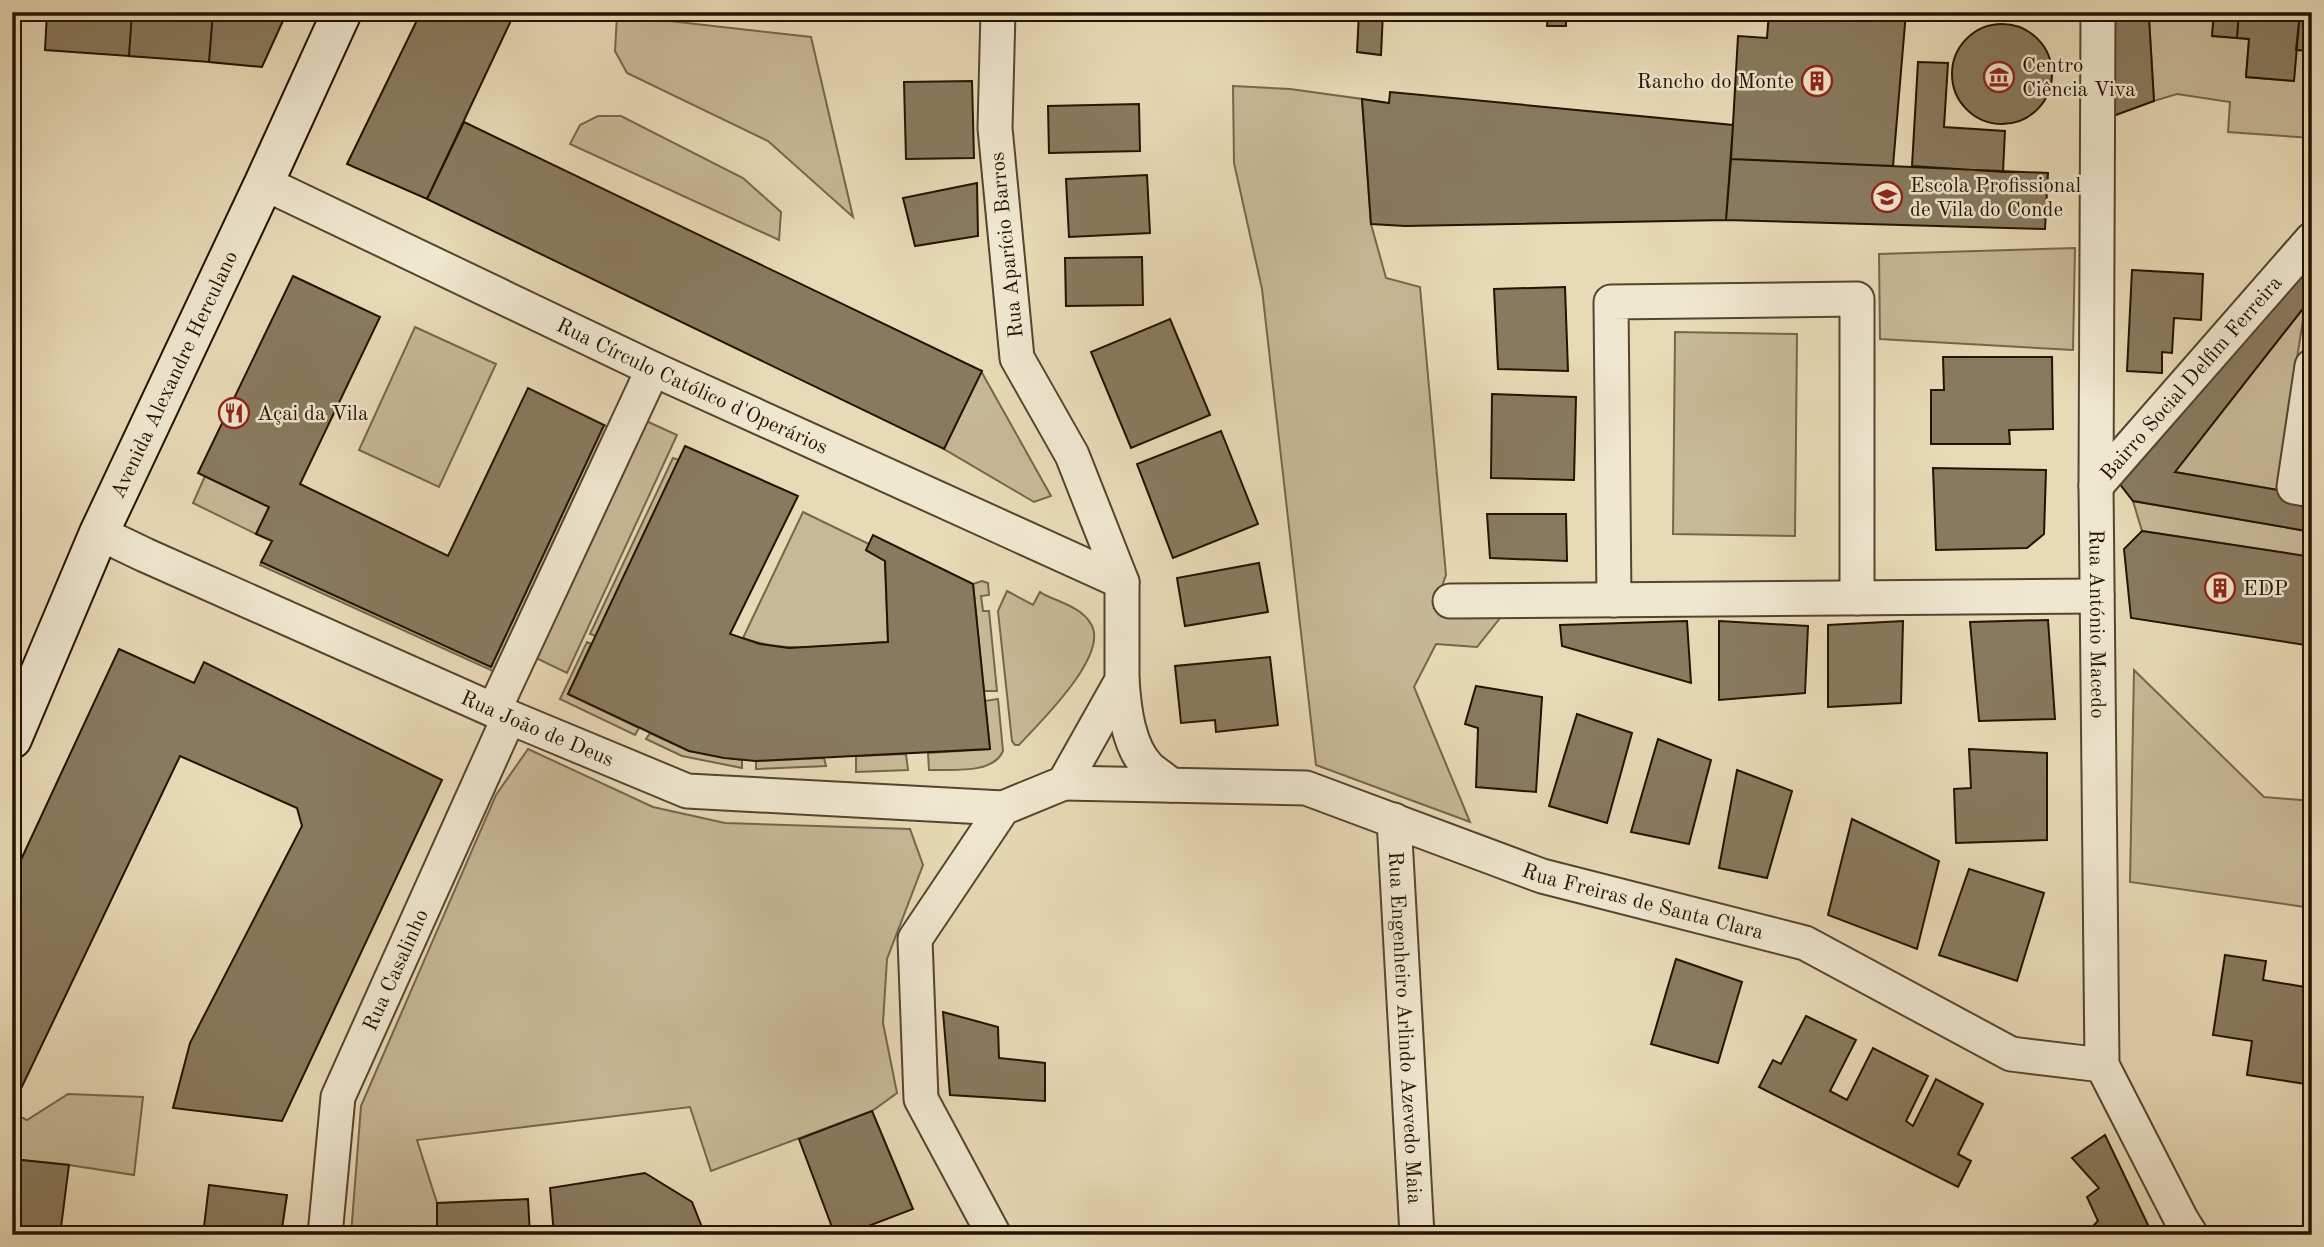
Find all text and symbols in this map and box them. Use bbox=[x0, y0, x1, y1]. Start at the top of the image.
place label: Centro Ciência Viva bbox=[2022, 56, 2136, 101]
museum icon: Centro Ciência Viva bbox=[1982, 60, 2016, 94]
building icon: Rancho do Monte bbox=[1800, 64, 1834, 98]
place label: Rancho do Monte bbox=[1637, 72, 1794, 93]
street label: Rua Aparício Barros bbox=[987, 151, 1028, 339]
place label: Escola Profissional de Vila do Conde bbox=[1910, 176, 2082, 221]
school or university icon: Escola Profissional de Vila do Conde bbox=[1870, 180, 1904, 214]
street label: Avenida Alexandre Herculano bbox=[108, 248, 242, 502]
street label: Bairro Social Delfim Ferreira bbox=[2097, 272, 2287, 485]
street label: Rua Círculo Católico d'Operários bbox=[553, 315, 831, 459]
restaurant icon: Açai da Vila bbox=[217, 396, 251, 430]
place label: Açai da Vila bbox=[257, 404, 368, 425]
street label: Rua António Macedo bbox=[2084, 529, 2107, 719]
building icon: EDP bbox=[2203, 571, 2237, 605]
place label: EDP bbox=[2243, 579, 2288, 600]
street label: Rua João de Deus bbox=[457, 688, 616, 771]
street label: Rua Engenheiro Arlindo Azevedo Maia bbox=[1384, 851, 1424, 1205]
street label: Rua Freiras de Santa Clara bbox=[1519, 860, 1766, 944]
street label: Rua Casalinho bbox=[360, 906, 433, 1035]

